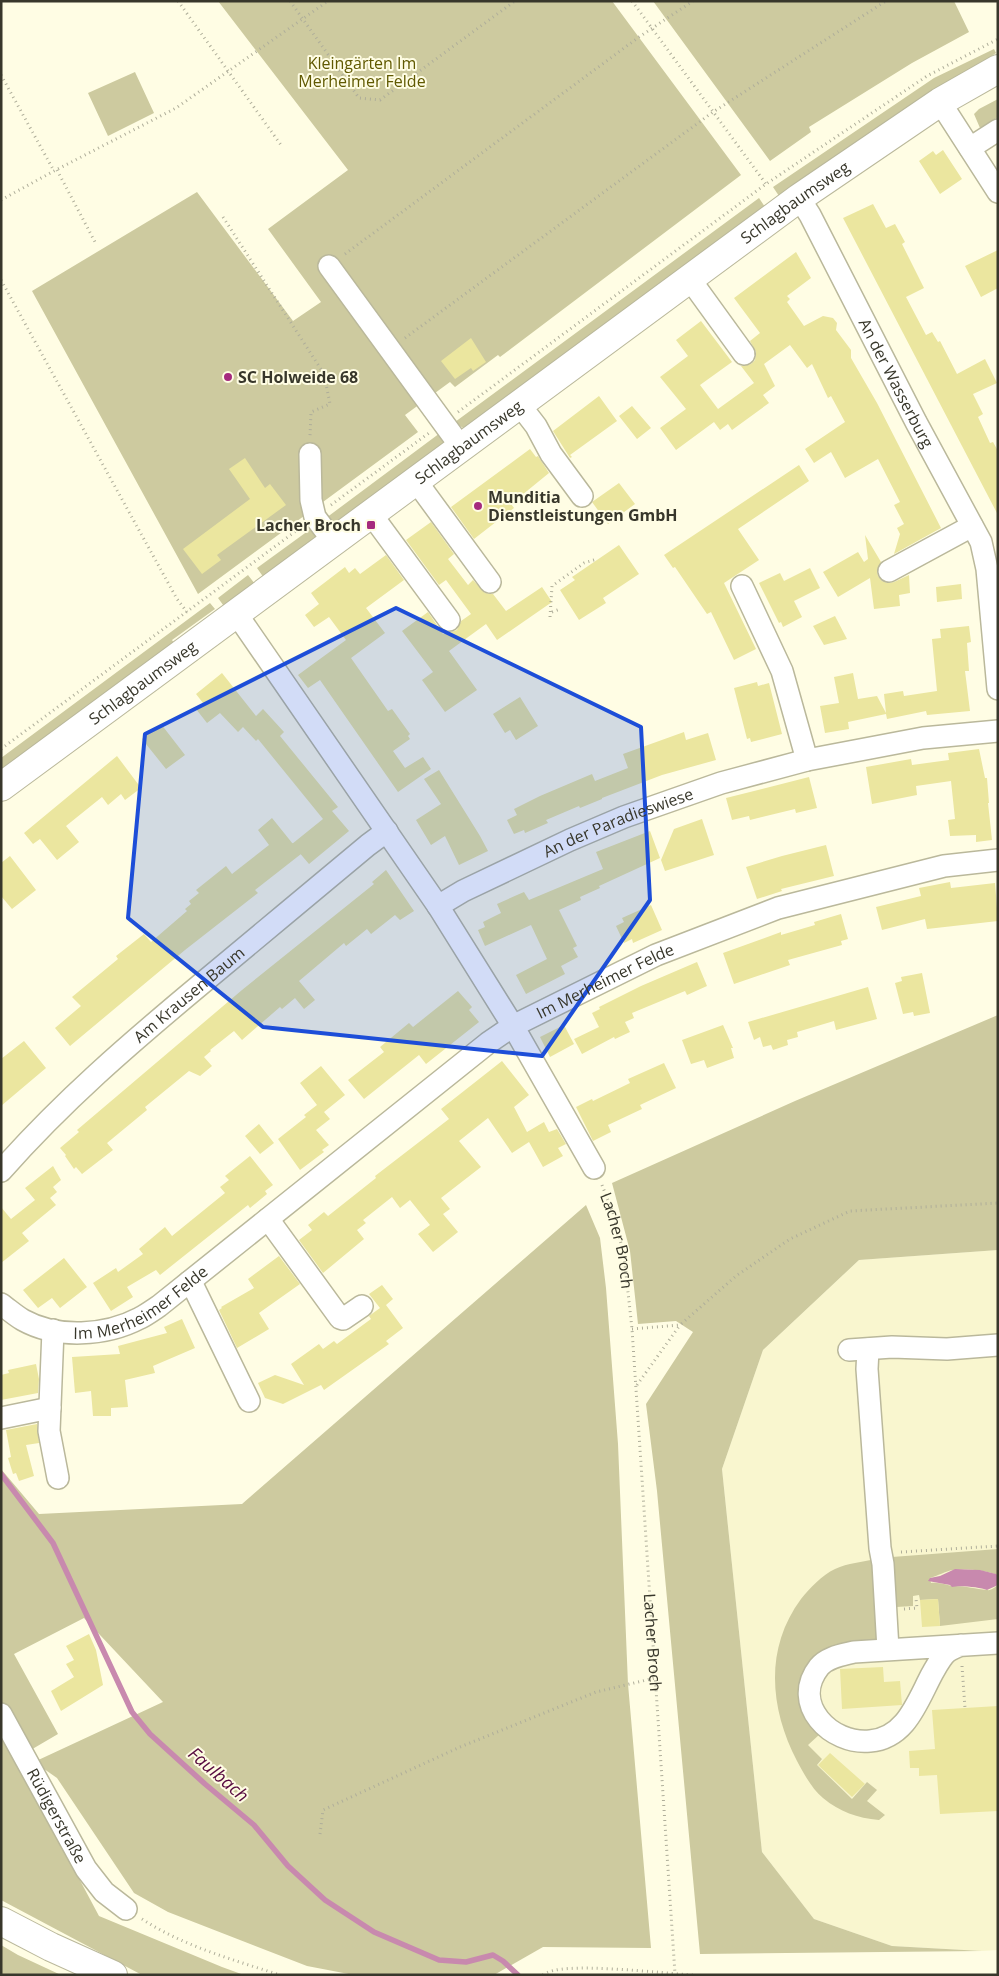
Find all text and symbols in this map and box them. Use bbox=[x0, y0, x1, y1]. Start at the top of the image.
park label: Kleingärten Im Merheimer Felde bbox=[298, 52, 426, 92]
street label: Schlagbaumsweg bbox=[736, 156, 854, 249]
street label: An der Wasserburg bbox=[854, 314, 939, 452]
place label: SC Holweide 68 bbox=[238, 366, 358, 388]
marker: SC Holweide 68 bbox=[222, 371, 234, 383]
street label: Schlagbaumsweg bbox=[410, 395, 527, 489]
place label: Munditia Dienstleistungen GmbH bbox=[488, 486, 678, 526]
marker: Munditia Dienstleistungen GmbH bbox=[472, 500, 484, 512]
place label: Lacher Broch bbox=[256, 514, 361, 536]
marker: Lacher Broch bbox=[365, 519, 377, 531]
street label: Schlagbaumsweg bbox=[84, 635, 201, 730]
street label: An der Paradieswiese bbox=[539, 783, 696, 862]
street label: Im Merheimer Felde bbox=[532, 938, 677, 1024]
street label: Am Krausen Baum bbox=[129, 941, 249, 1048]
street label: Lacher Broch bbox=[595, 1189, 639, 1290]
street label: Im Merheimer Felde bbox=[73, 1260, 212, 1344]
street label: Lacher Broch bbox=[639, 1593, 667, 1692]
water label: Faulbach bbox=[184, 1741, 254, 1807]
street label: Rüdigerstraße bbox=[22, 1764, 92, 1867]

